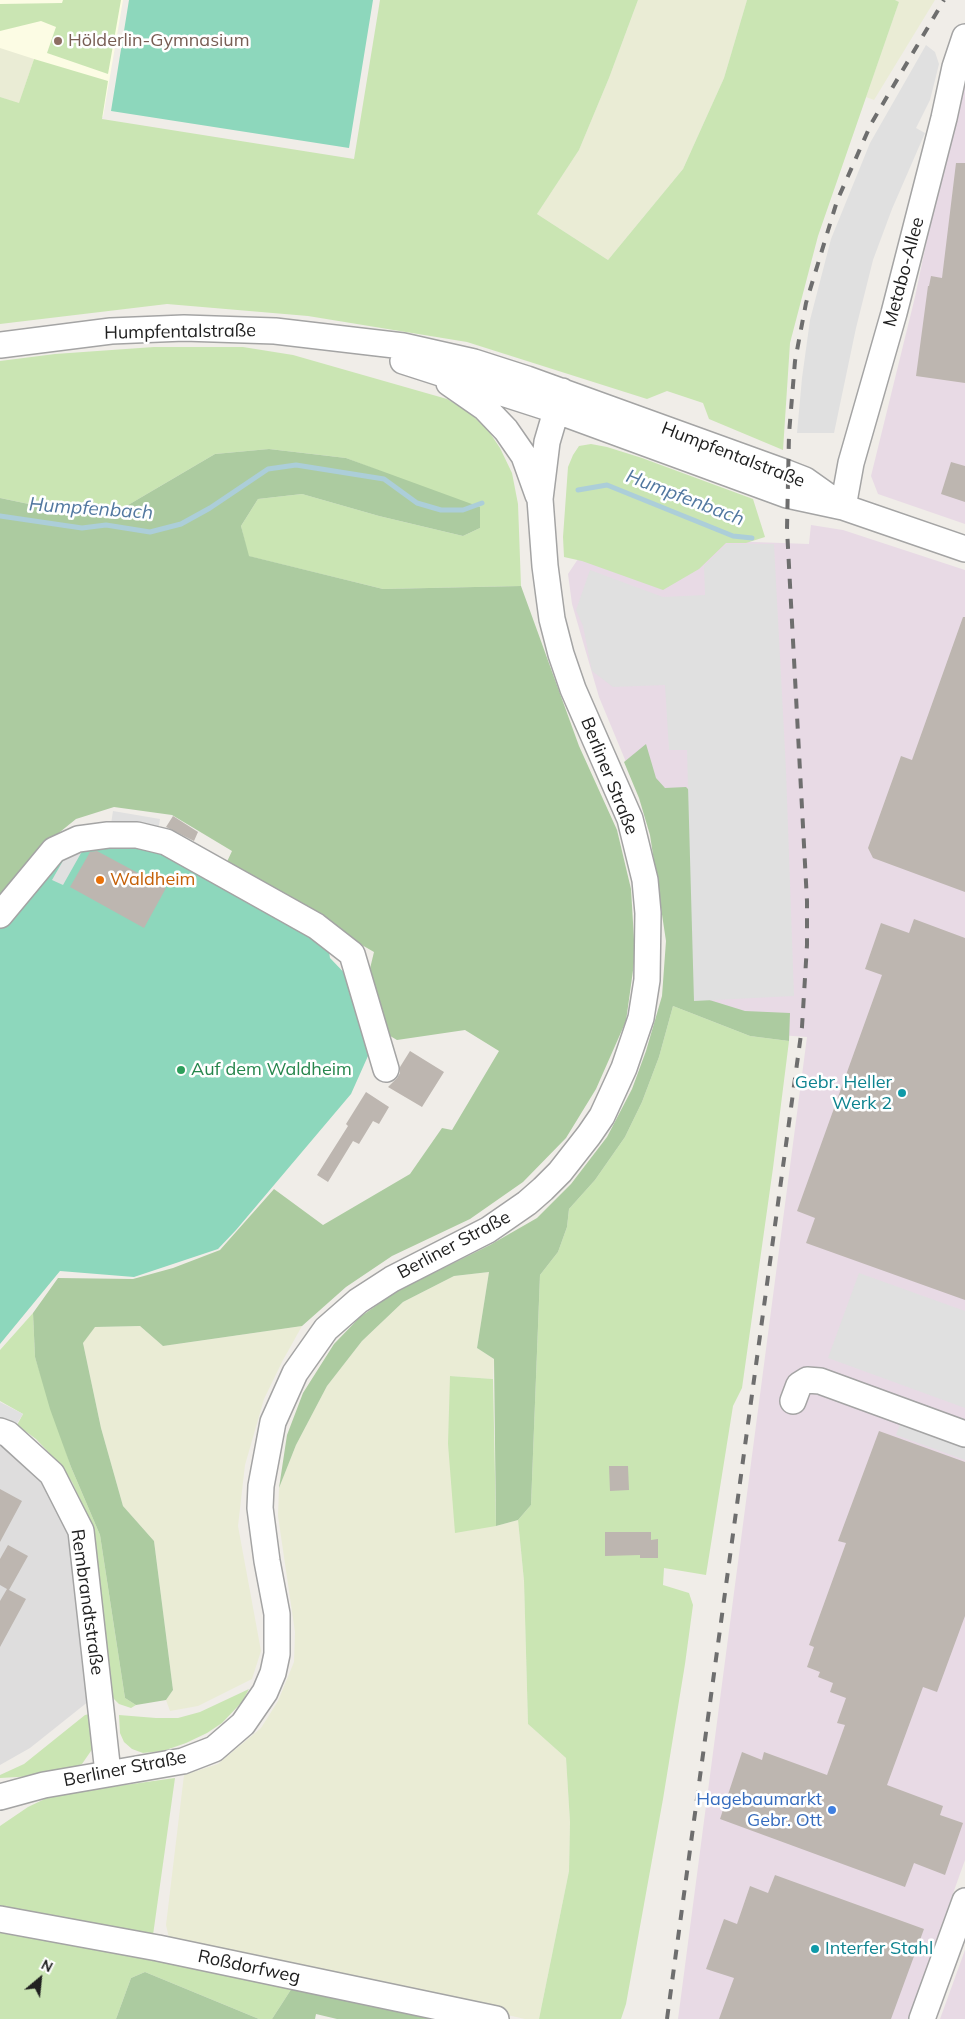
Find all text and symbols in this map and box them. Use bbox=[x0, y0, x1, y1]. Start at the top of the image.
place label: Hölderlin-Gymnasium bbox=[68, 30, 250, 52]
marker: Hölderlin-Gymnasium bbox=[52, 35, 64, 47]
street label: Metabo-Allee bbox=[879, 215, 929, 329]
street label: Humpfentalstraße bbox=[104, 320, 256, 344]
street label: Humpfentalstraße bbox=[658, 418, 808, 492]
water label: Humpfenbach bbox=[623, 465, 747, 531]
water label: Humpfenbach bbox=[28, 493, 154, 525]
street label: Berliner Straße bbox=[576, 714, 642, 838]
place label: Waldheim bbox=[110, 869, 195, 891]
marker: Waldheim bbox=[94, 874, 106, 886]
place label: Auf dem Waldheim bbox=[191, 1059, 352, 1081]
marker: Auf dem Waldheim bbox=[175, 1064, 187, 1076]
place label: Gebr. Heller Werk 2 bbox=[795, 1072, 892, 1114]
marker: Gebr. Heller Werk 2 bbox=[896, 1087, 908, 1099]
street label: Berliner Straße bbox=[394, 1206, 514, 1284]
street label: Rembrandtstraße bbox=[66, 1528, 108, 1676]
street label: Berliner Straße bbox=[62, 1747, 188, 1791]
place label: Hagebaumarkt Gebr. Ott bbox=[696, 1789, 822, 1832]
marker: Hagebaumarkt Gebr. Ott bbox=[826, 1804, 838, 1816]
place label: Interfer Stahl bbox=[825, 1938, 933, 1960]
marker: Interfer Stahl bbox=[809, 1943, 821, 1955]
street label: Roßdorfweg bbox=[196, 1946, 302, 1988]
north arrow bbox=[15, 1954, 65, 2004]
text: N bbox=[38, 1955, 56, 1976]

